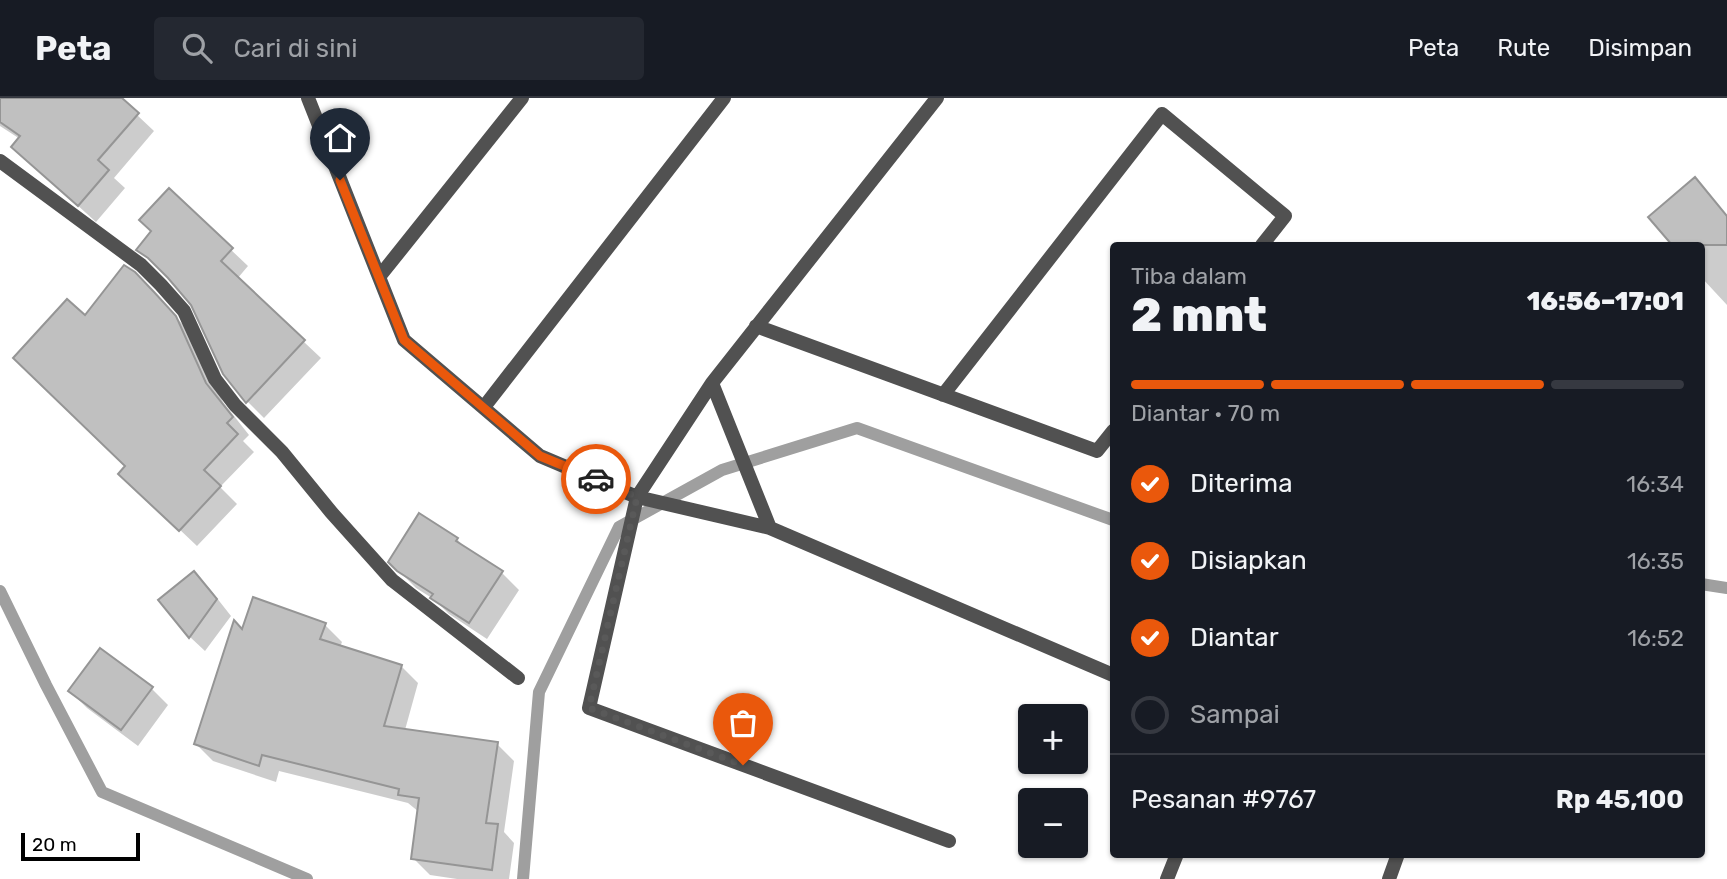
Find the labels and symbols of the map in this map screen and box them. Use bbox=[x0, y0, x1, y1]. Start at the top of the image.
pin bbox=[310, 108, 370, 180]
courier bbox=[561, 444, 631, 514]
pin bbox=[713, 693, 773, 765]
scale bar bbox=[21, 830, 140, 862]

